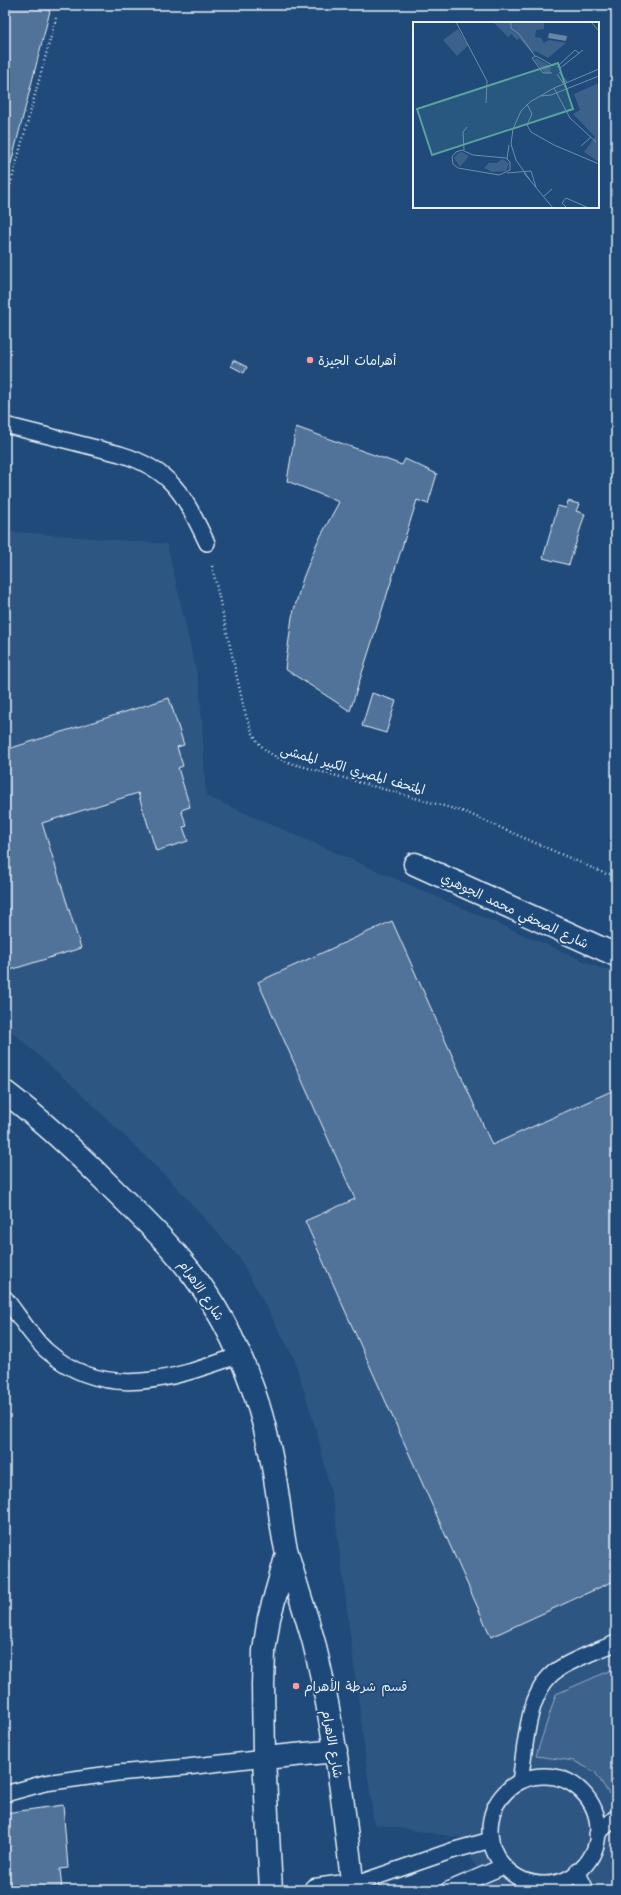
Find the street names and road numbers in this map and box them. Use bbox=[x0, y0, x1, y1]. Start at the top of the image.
street label: المتحف المصري الكبير الممشى bbox=[278, 741, 427, 799]
street label: شارع الصحفي محمد الجوهري bbox=[437, 869, 591, 955]
street label: شارع الاهرام bbox=[173, 1257, 228, 1325]
street label: شارع الاهرام bbox=[316, 1708, 347, 1780]

